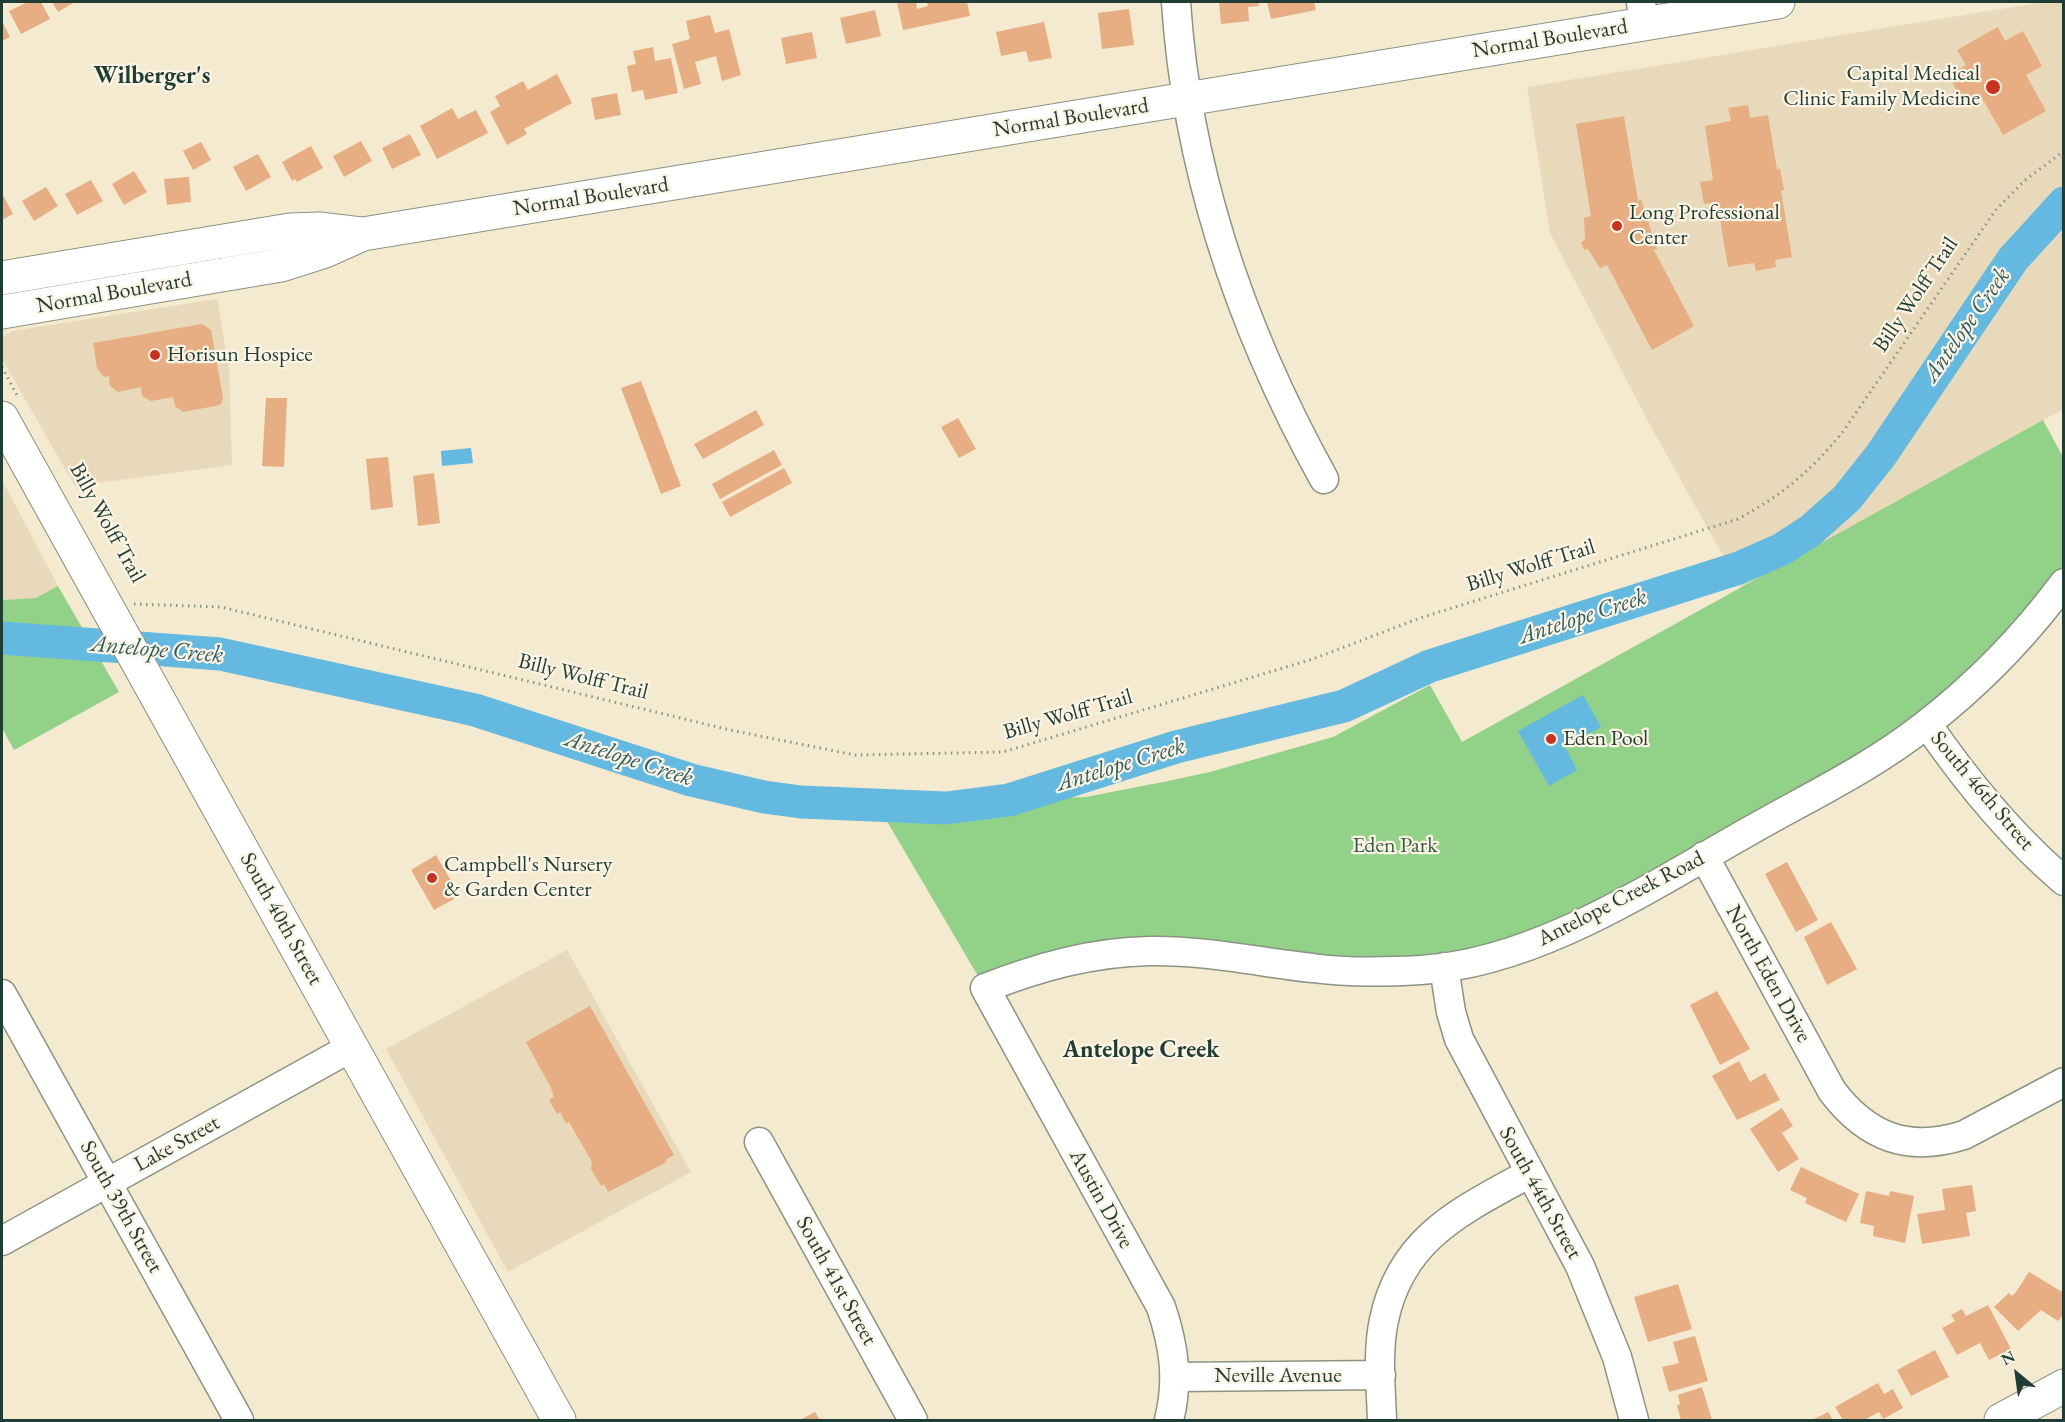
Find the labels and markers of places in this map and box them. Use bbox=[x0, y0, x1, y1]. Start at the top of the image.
place label: Capital Medical Clinic Family Medicine bbox=[1783, 61, 1980, 112]
marker: Capital Medical Clinic Family Medicine bbox=[1984, 78, 2002, 96]
place label: Long Professional Center bbox=[1629, 200, 1780, 252]
marker: Long Professional Center bbox=[1610, 219, 1624, 233]
place label: Horisun Hospice bbox=[167, 342, 313, 368]
marker: Horisun Hospice bbox=[148, 348, 162, 362]
place label: Eden Pool bbox=[1563, 726, 1648, 752]
marker: Eden Pool bbox=[1544, 732, 1558, 746]
place label: Campbell's Nursery & Garden Center bbox=[444, 852, 612, 903]
marker: Campbell's Nursery & Garden Center bbox=[425, 871, 439, 885]

